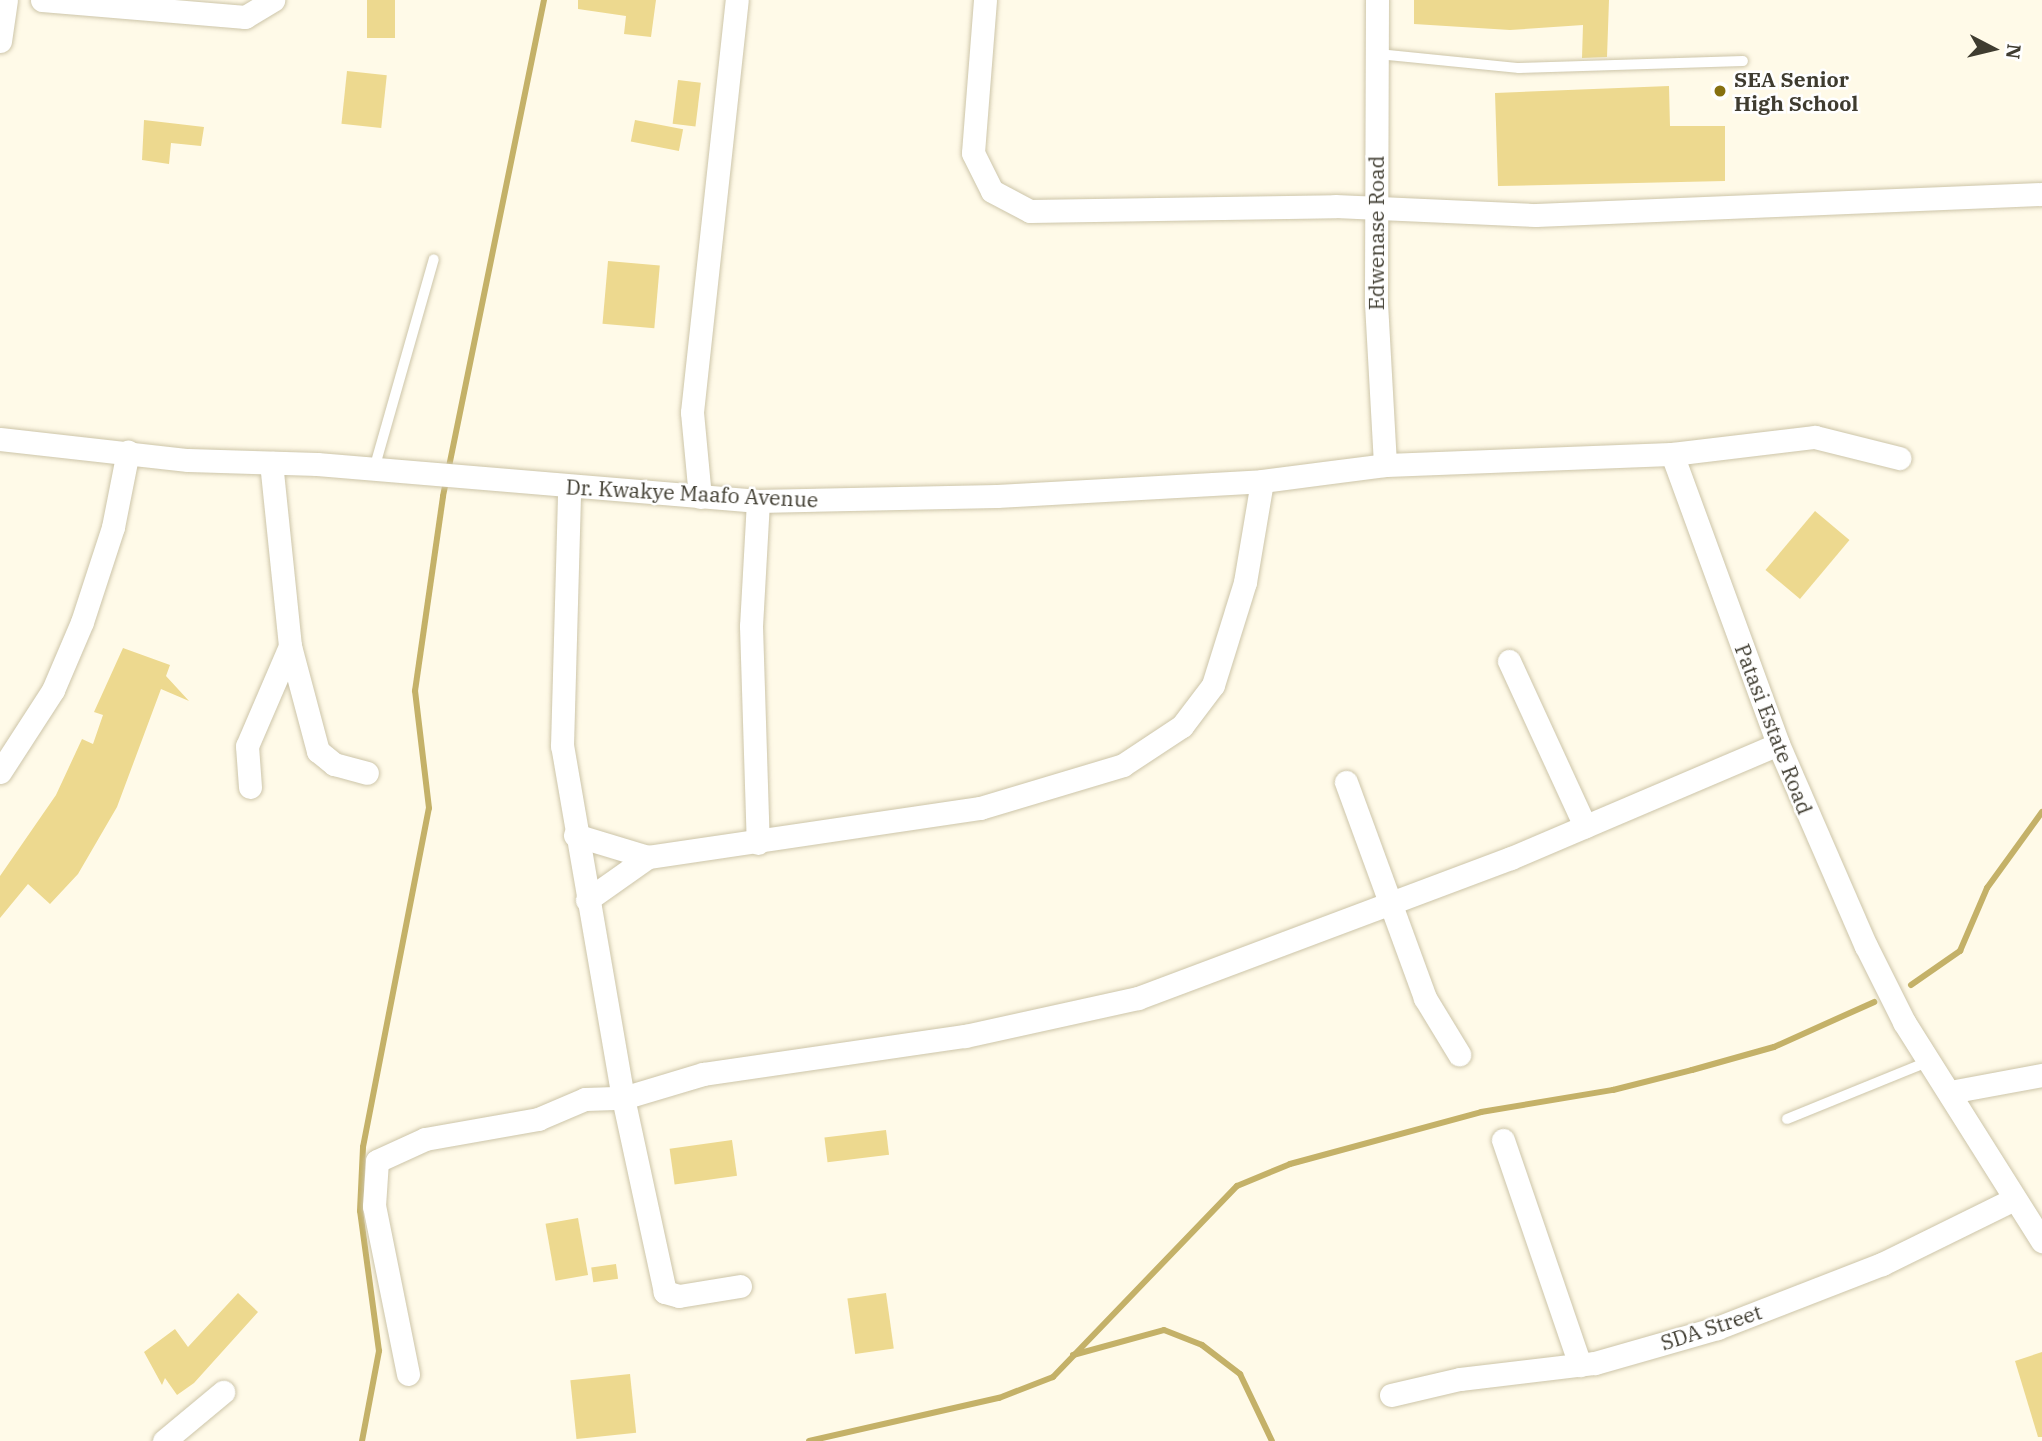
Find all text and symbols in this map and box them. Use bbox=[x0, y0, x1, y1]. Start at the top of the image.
north arrow bbox=[1958, 14, 2028, 84]
text: N bbox=[2001, 43, 2027, 60]
place label: SEA Senior High School bbox=[1734, 66, 1858, 116]
marker: SEA Senior High School bbox=[1712, 83, 1728, 99]
street label: Edwenase Road bbox=[1363, 156, 1389, 310]
street label: Dr. Kwakye Maafo Avenue bbox=[565, 474, 819, 512]
street label: Patasi Estate Road bbox=[1730, 640, 1818, 818]
street label: SDA Street bbox=[1657, 1299, 1765, 1355]

